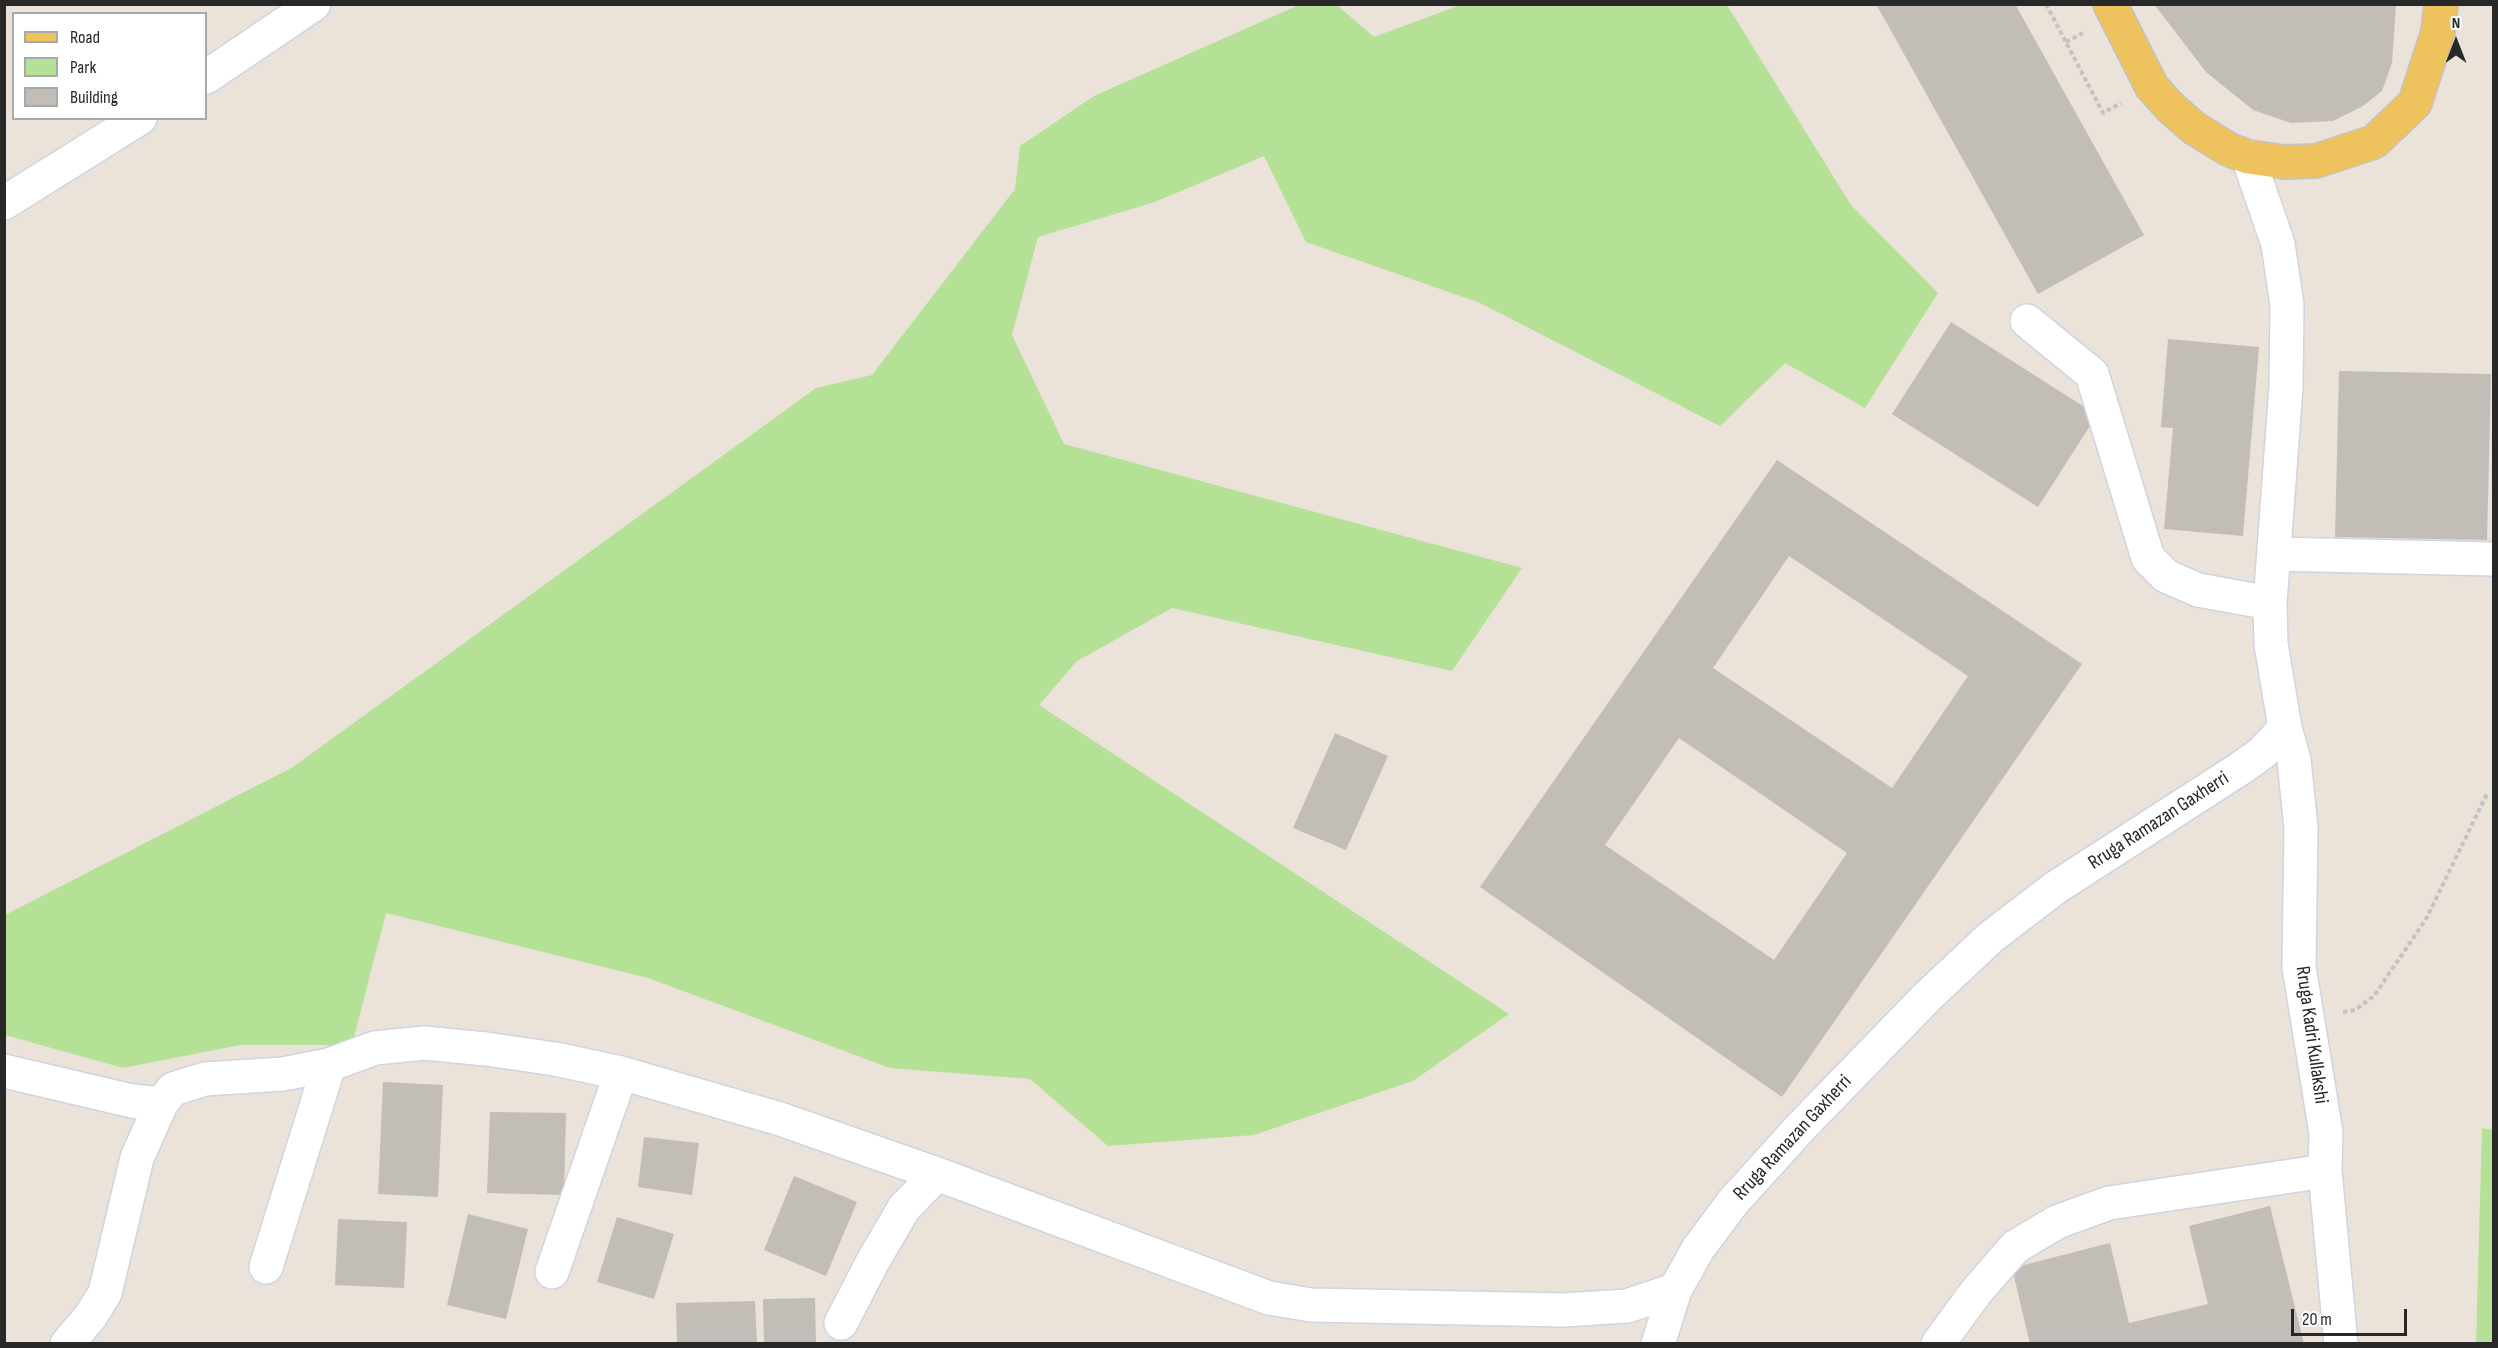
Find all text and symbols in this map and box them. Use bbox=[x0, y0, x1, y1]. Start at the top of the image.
legend bbox=[12, 12, 207, 120]
north arrow bbox=[2426, 12, 2486, 72]
text: N bbox=[2452, 14, 2460, 33]
text: Road bbox=[70, 27, 100, 48]
text: Park bbox=[70, 57, 96, 78]
text: Building bbox=[70, 87, 118, 108]
street label: Rruga Ramazan Gaxherri bbox=[2084, 767, 2234, 875]
street label: Rruga Kadri Kullakshi bbox=[2289, 965, 2333, 1105]
street label: Rruga Ramazan Gaxherri bbox=[1729, 1070, 1857, 1206]
scale bar bbox=[2294, 1297, 2410, 1335]
text: 20 m bbox=[2302, 1309, 2332, 1330]

